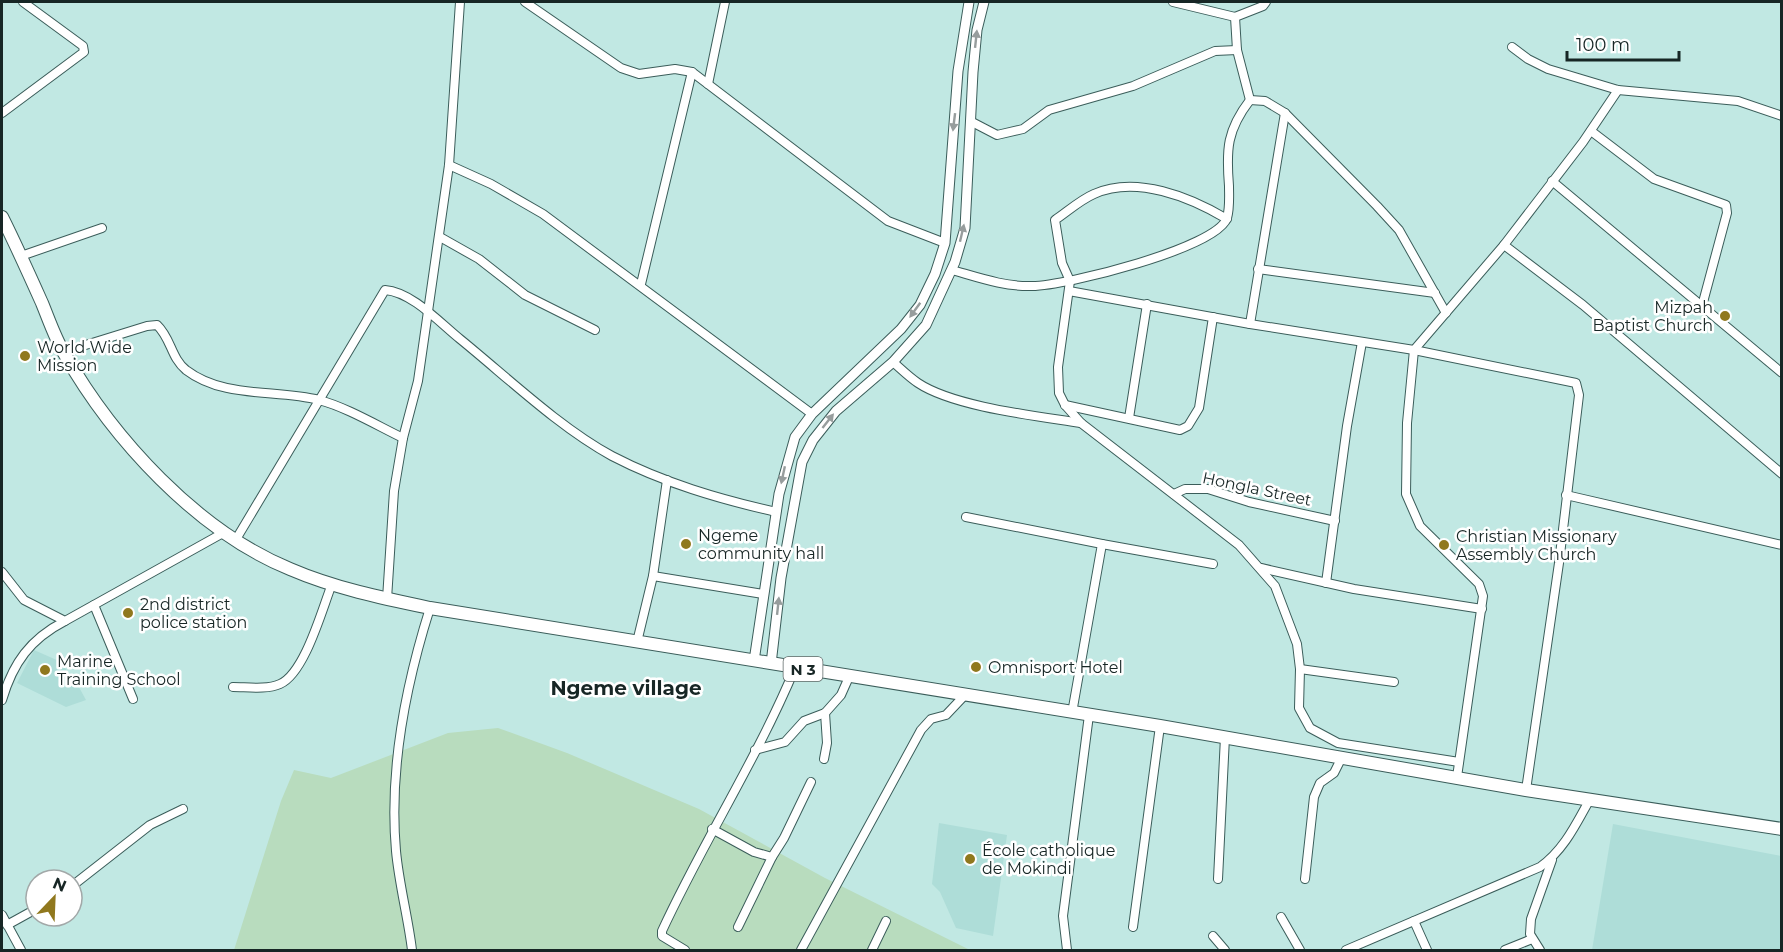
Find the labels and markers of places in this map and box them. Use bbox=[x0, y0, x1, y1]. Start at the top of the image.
place label: Mizpah Baptist Church bbox=[1593, 298, 1713, 335]
marker: Mizpah Baptist Church bbox=[1718, 309, 1732, 323]
place label: World Wide Mission bbox=[37, 338, 132, 375]
marker: World Wide Mission bbox=[18, 349, 32, 363]
place label: Ngeme community hall bbox=[698, 526, 824, 563]
place label: Christian Missionary Assembly Church bbox=[1456, 527, 1617, 564]
marker: Ngeme community hall bbox=[679, 537, 693, 551]
marker: Christian Missionary Assembly Church bbox=[1437, 538, 1451, 552]
place label: 2nd district police station bbox=[140, 595, 247, 632]
marker: 2nd district police station bbox=[121, 606, 135, 620]
place label: Marine Training School bbox=[57, 652, 180, 689]
place label: Omnisport Hotel bbox=[988, 658, 1123, 677]
marker: Omnisport Hotel bbox=[969, 660, 983, 674]
marker: Marine Training School bbox=[38, 663, 52, 677]
place label: École catholique de Mokindi bbox=[982, 841, 1115, 878]
marker: École catholique de Mokindi bbox=[963, 852, 977, 866]

